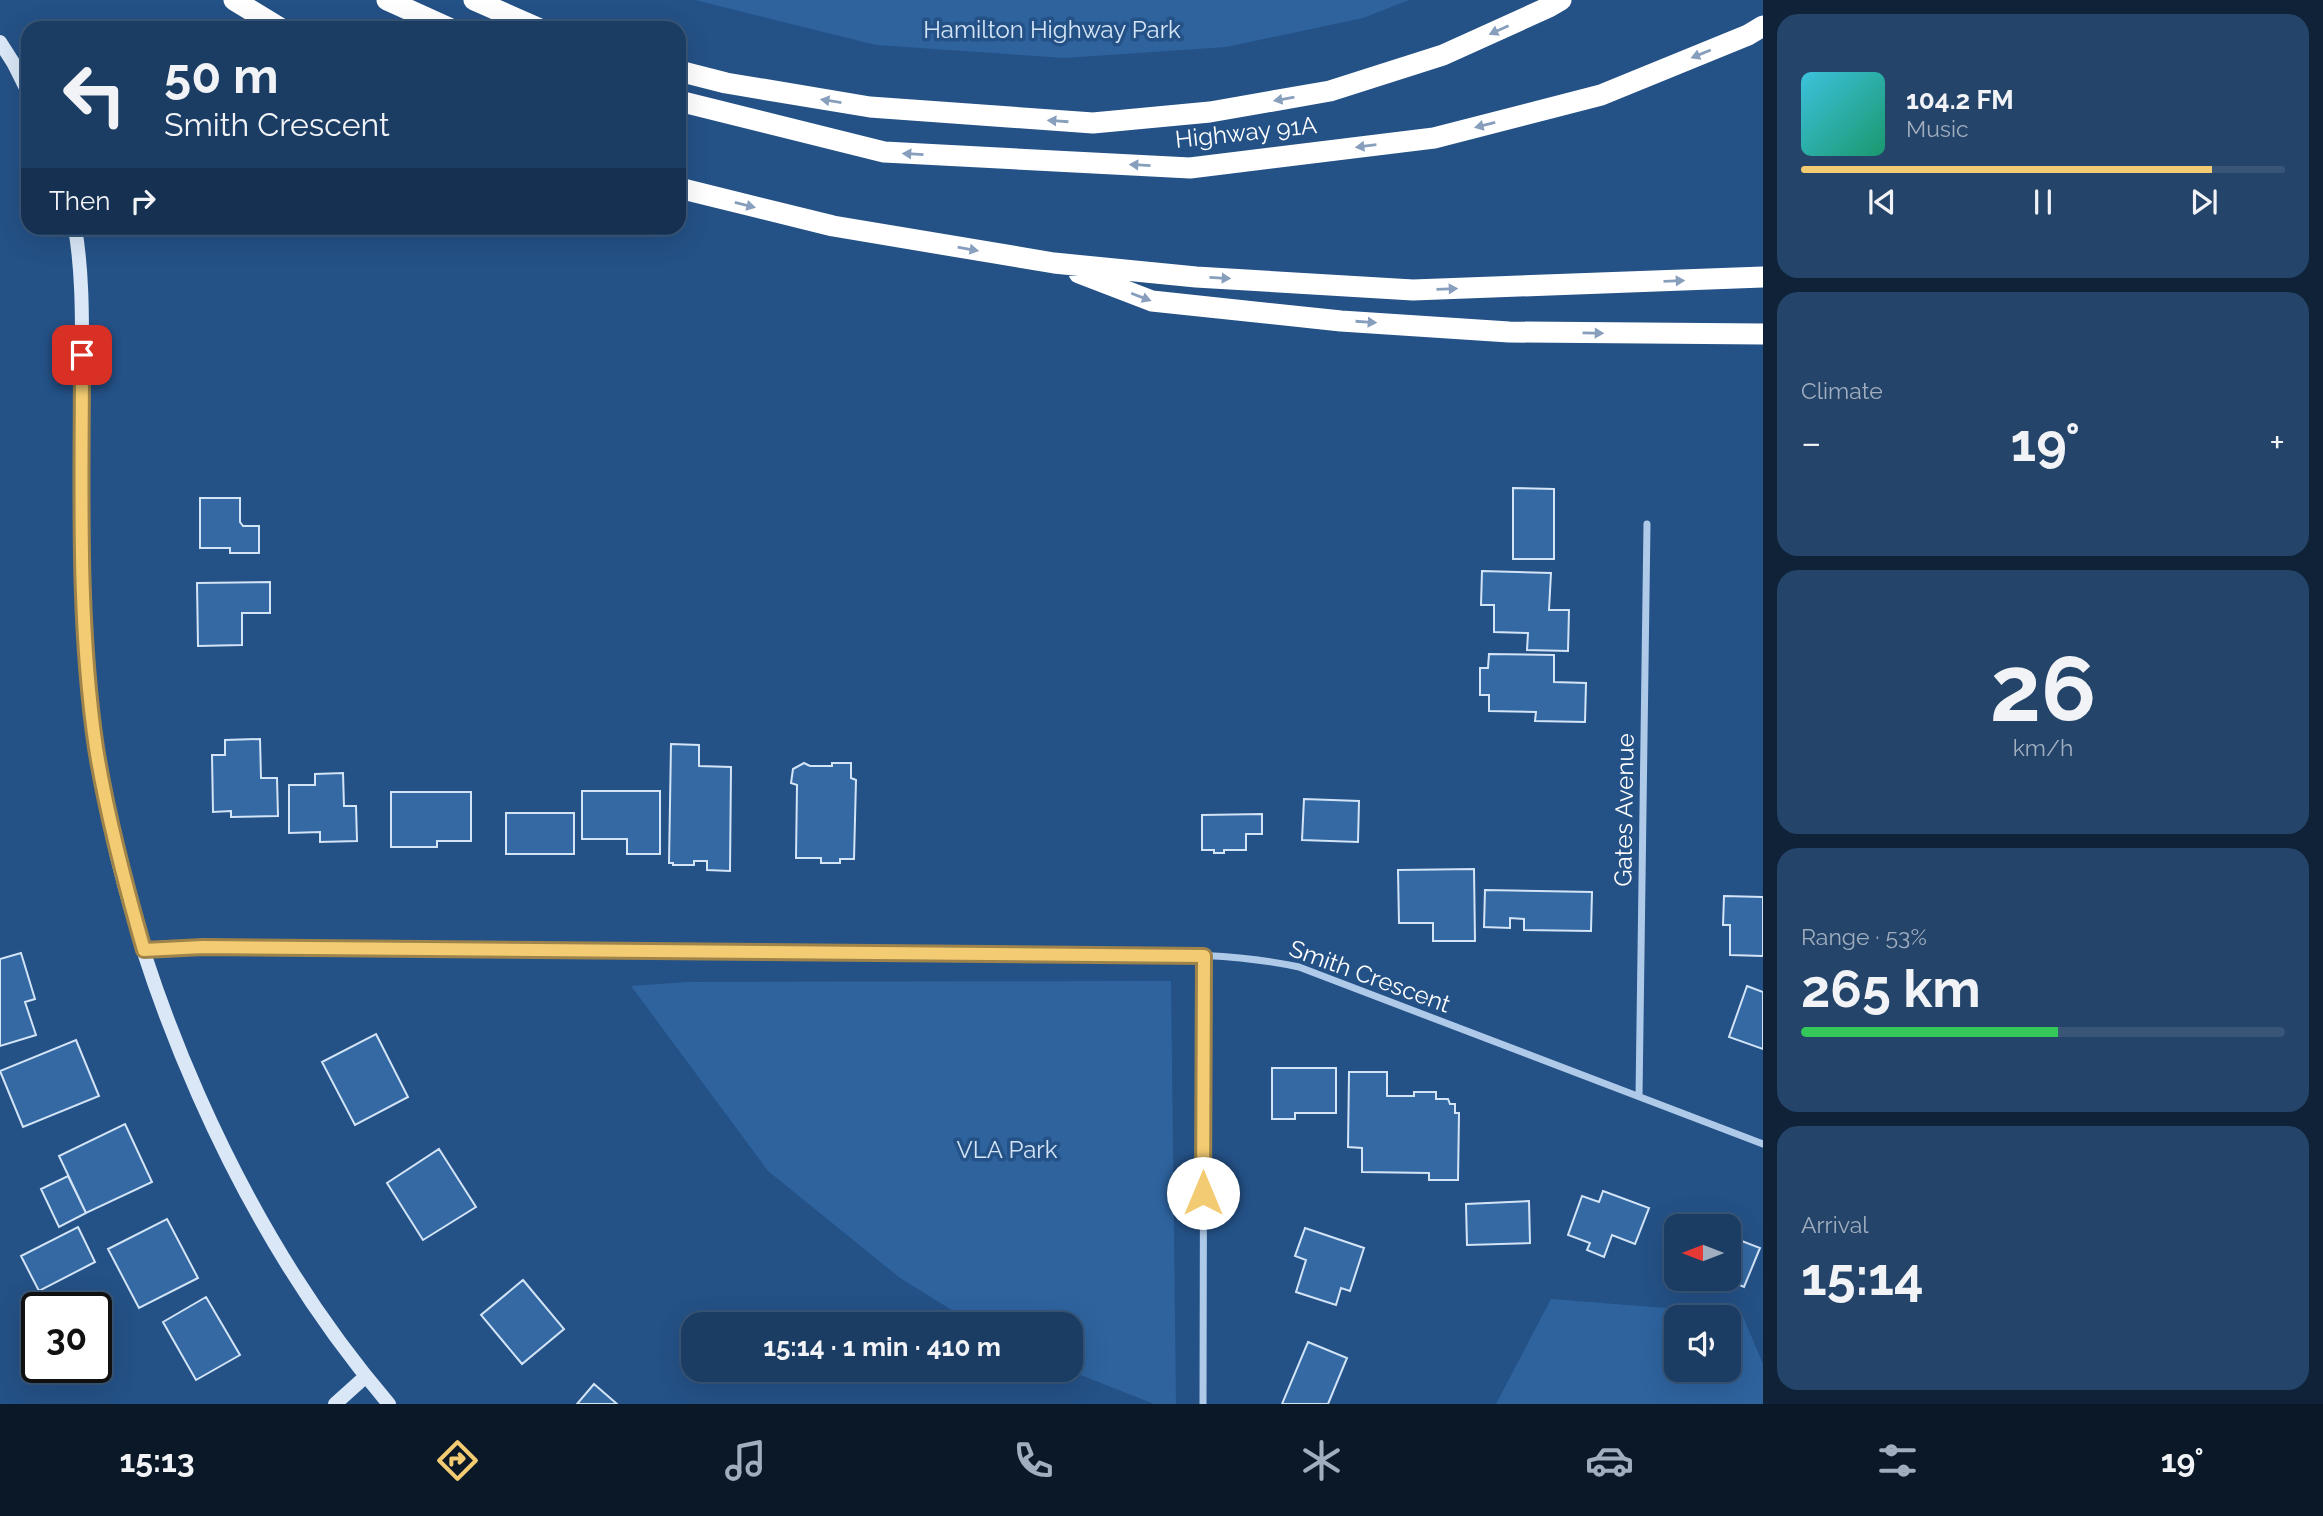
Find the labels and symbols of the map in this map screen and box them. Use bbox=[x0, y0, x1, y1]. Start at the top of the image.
park label: Hamilton Highway Park bbox=[923, 15, 1181, 44]
one-way arrow bbox=[1489, 25, 1510, 36]
one-way arrow bbox=[1690, 49, 1711, 60]
one-way arrow bbox=[1272, 94, 1294, 105]
one-way arrow bbox=[820, 95, 842, 106]
street label: Highway 91A bbox=[1174, 110, 1318, 154]
one-way arrow bbox=[1047, 115, 1069, 126]
one-way arrow bbox=[1474, 120, 1496, 131]
one-way arrow bbox=[1355, 141, 1377, 152]
one-way arrow bbox=[902, 148, 924, 159]
one-way arrow bbox=[1129, 160, 1151, 171]
one-way arrow bbox=[734, 200, 756, 211]
one-way arrow bbox=[957, 244, 979, 255]
one-way arrow bbox=[1209, 273, 1231, 284]
one-way arrow bbox=[1663, 275, 1685, 286]
one-way arrow bbox=[1436, 283, 1458, 294]
one-way arrow bbox=[1130, 291, 1151, 302]
one-way arrow bbox=[1355, 317, 1377, 328]
pin bbox=[52, 325, 112, 385]
one-way arrow bbox=[1583, 327, 1605, 339]
street label: Gates Avenue bbox=[1608, 733, 1640, 887]
street label: Smith Crescent bbox=[1286, 933, 1454, 1019]
park label: VLA Park bbox=[957, 1135, 1058, 1164]
position arrow bbox=[1166, 1156, 1240, 1230]
north arrow bbox=[1664, 1214, 1741, 1292]
speed limit sign: 30 bbox=[21, 1292, 112, 1383]

